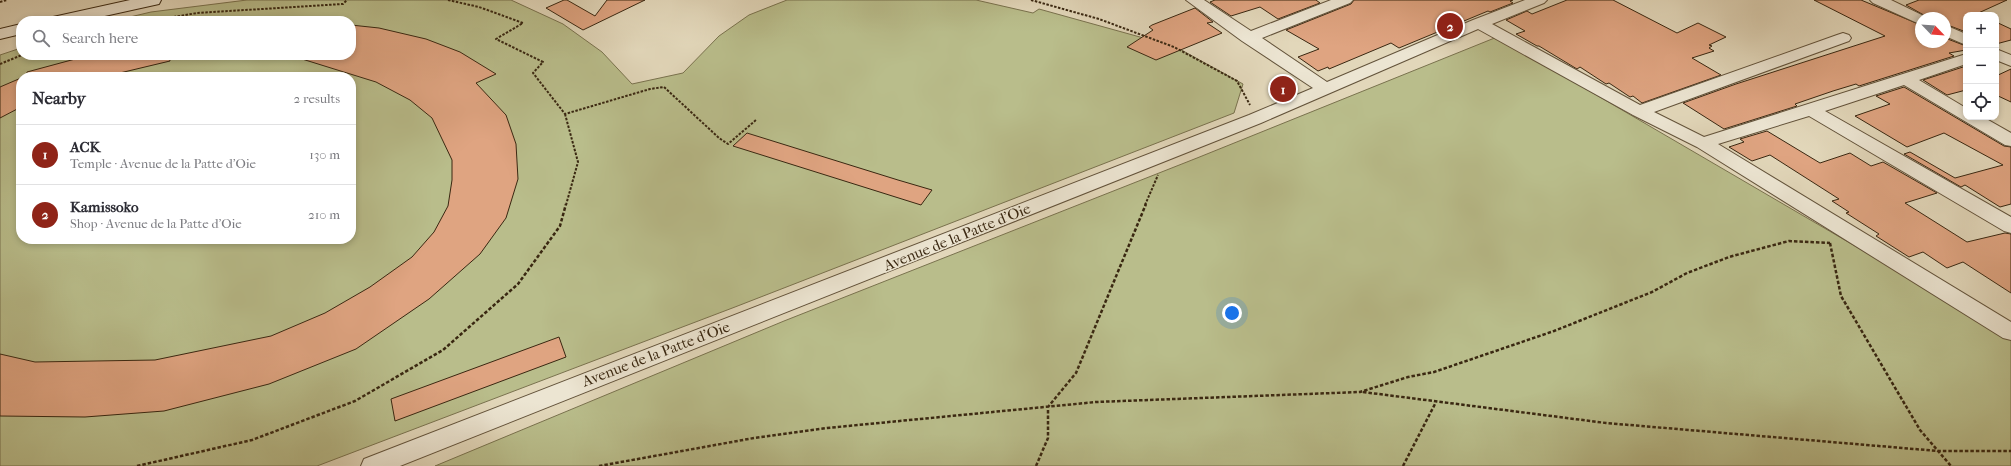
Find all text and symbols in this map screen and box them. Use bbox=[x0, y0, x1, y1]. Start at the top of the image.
pin: 2 bbox=[1437, 11, 1463, 41]
north arrow bbox=[1915, 12, 1951, 48]
map controls bbox=[1963, 12, 1999, 120]
button: + bbox=[1963, 12, 1999, 48]
search box bbox=[16, 16, 356, 60]
icon: search bbox=[30, 27, 52, 49]
text: Search here bbox=[62, 29, 138, 47]
button: − bbox=[1963, 48, 1999, 84]
pin: 1 bbox=[1270, 74, 1296, 104]
button: locate bbox=[1963, 84, 1999, 120]
text: Nearby bbox=[32, 88, 86, 108]
text: 2 results bbox=[294, 91, 340, 106]
text: ACK bbox=[70, 138, 100, 156]
text: 1 bbox=[43, 147, 47, 162]
text: 130 m bbox=[309, 147, 340, 162]
text: Temple · Avenue de la Patte d'Oie bbox=[70, 156, 256, 171]
text: Kamissoko bbox=[70, 198, 139, 216]
street label: Avenue de la Patte d'Oie bbox=[880, 199, 1034, 275]
text: 2 bbox=[42, 207, 48, 222]
text: 210 m bbox=[308, 207, 340, 222]
text: Shop · Avenue de la Patte d'Oie bbox=[70, 216, 242, 231]
your location bbox=[1222, 303, 1242, 323]
street label: Avenue de la Patte d'Oie bbox=[579, 317, 733, 391]

